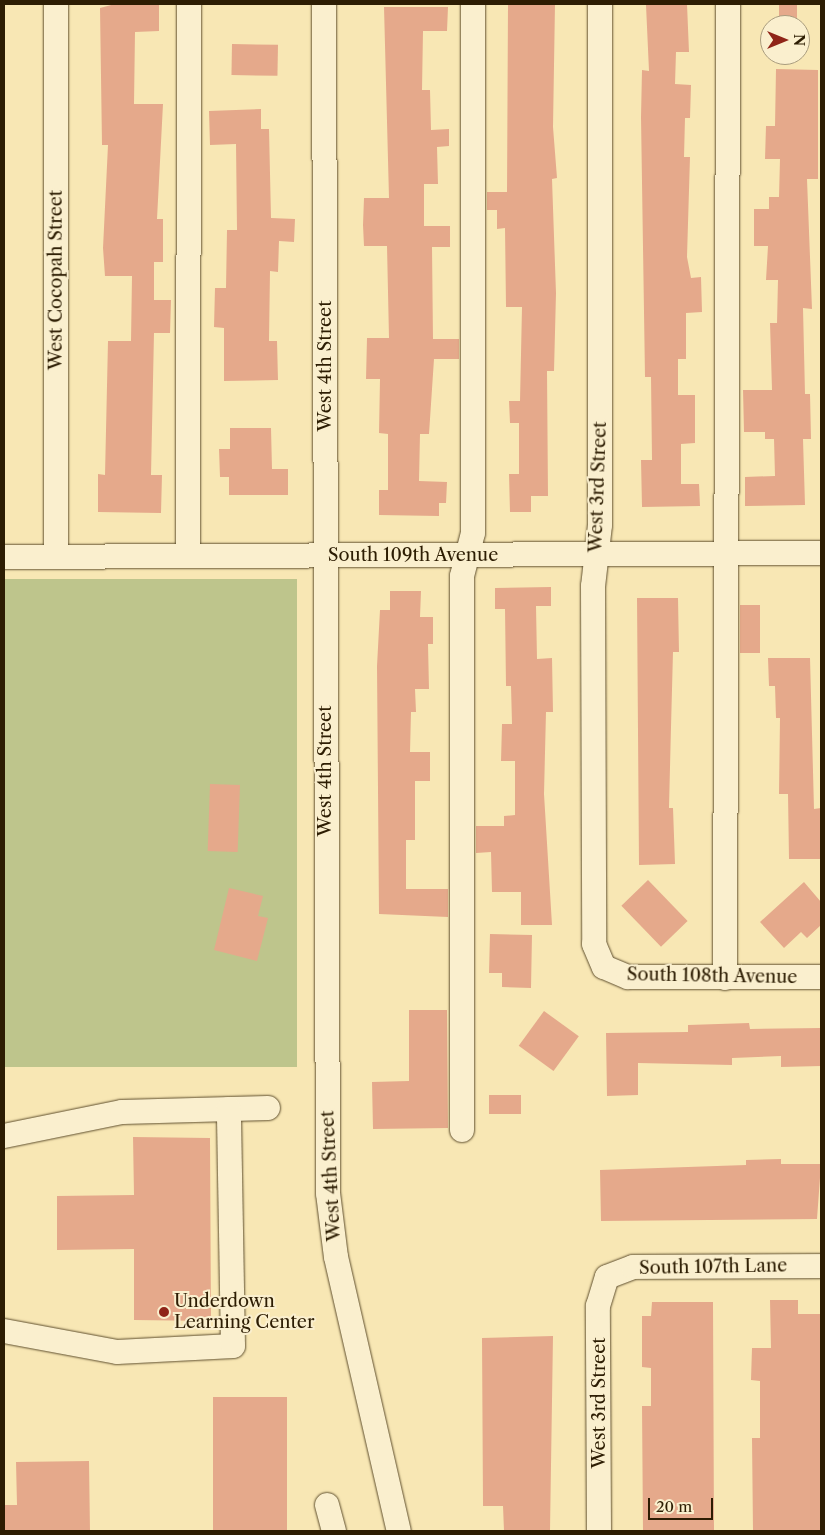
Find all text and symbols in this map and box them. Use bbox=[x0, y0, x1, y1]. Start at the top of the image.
north arrow bbox=[760, 15, 810, 65]
text: N bbox=[790, 34, 808, 46]
street label: West Cocopah Street bbox=[45, 190, 67, 370]
street label: West 4th Street bbox=[314, 301, 336, 431]
street label: West 3rd Street bbox=[585, 421, 611, 553]
street label: South 109th Avenue bbox=[327, 544, 499, 566]
street label: West 4th Street bbox=[314, 706, 336, 836]
street label: South 108th Avenue bbox=[626, 964, 798, 988]
street label: West 4th Street bbox=[317, 1110, 345, 1242]
street label: South 107th Lane bbox=[639, 1255, 787, 1279]
place label: Underdown Learning Center bbox=[174, 1291, 314, 1334]
marker: Underdown Learning Center bbox=[158, 1306, 170, 1318]
street label: West 3rd Street bbox=[588, 1337, 610, 1469]
scale bar bbox=[650, 1488, 715, 1520]
text: 20 m bbox=[656, 1497, 692, 1516]

